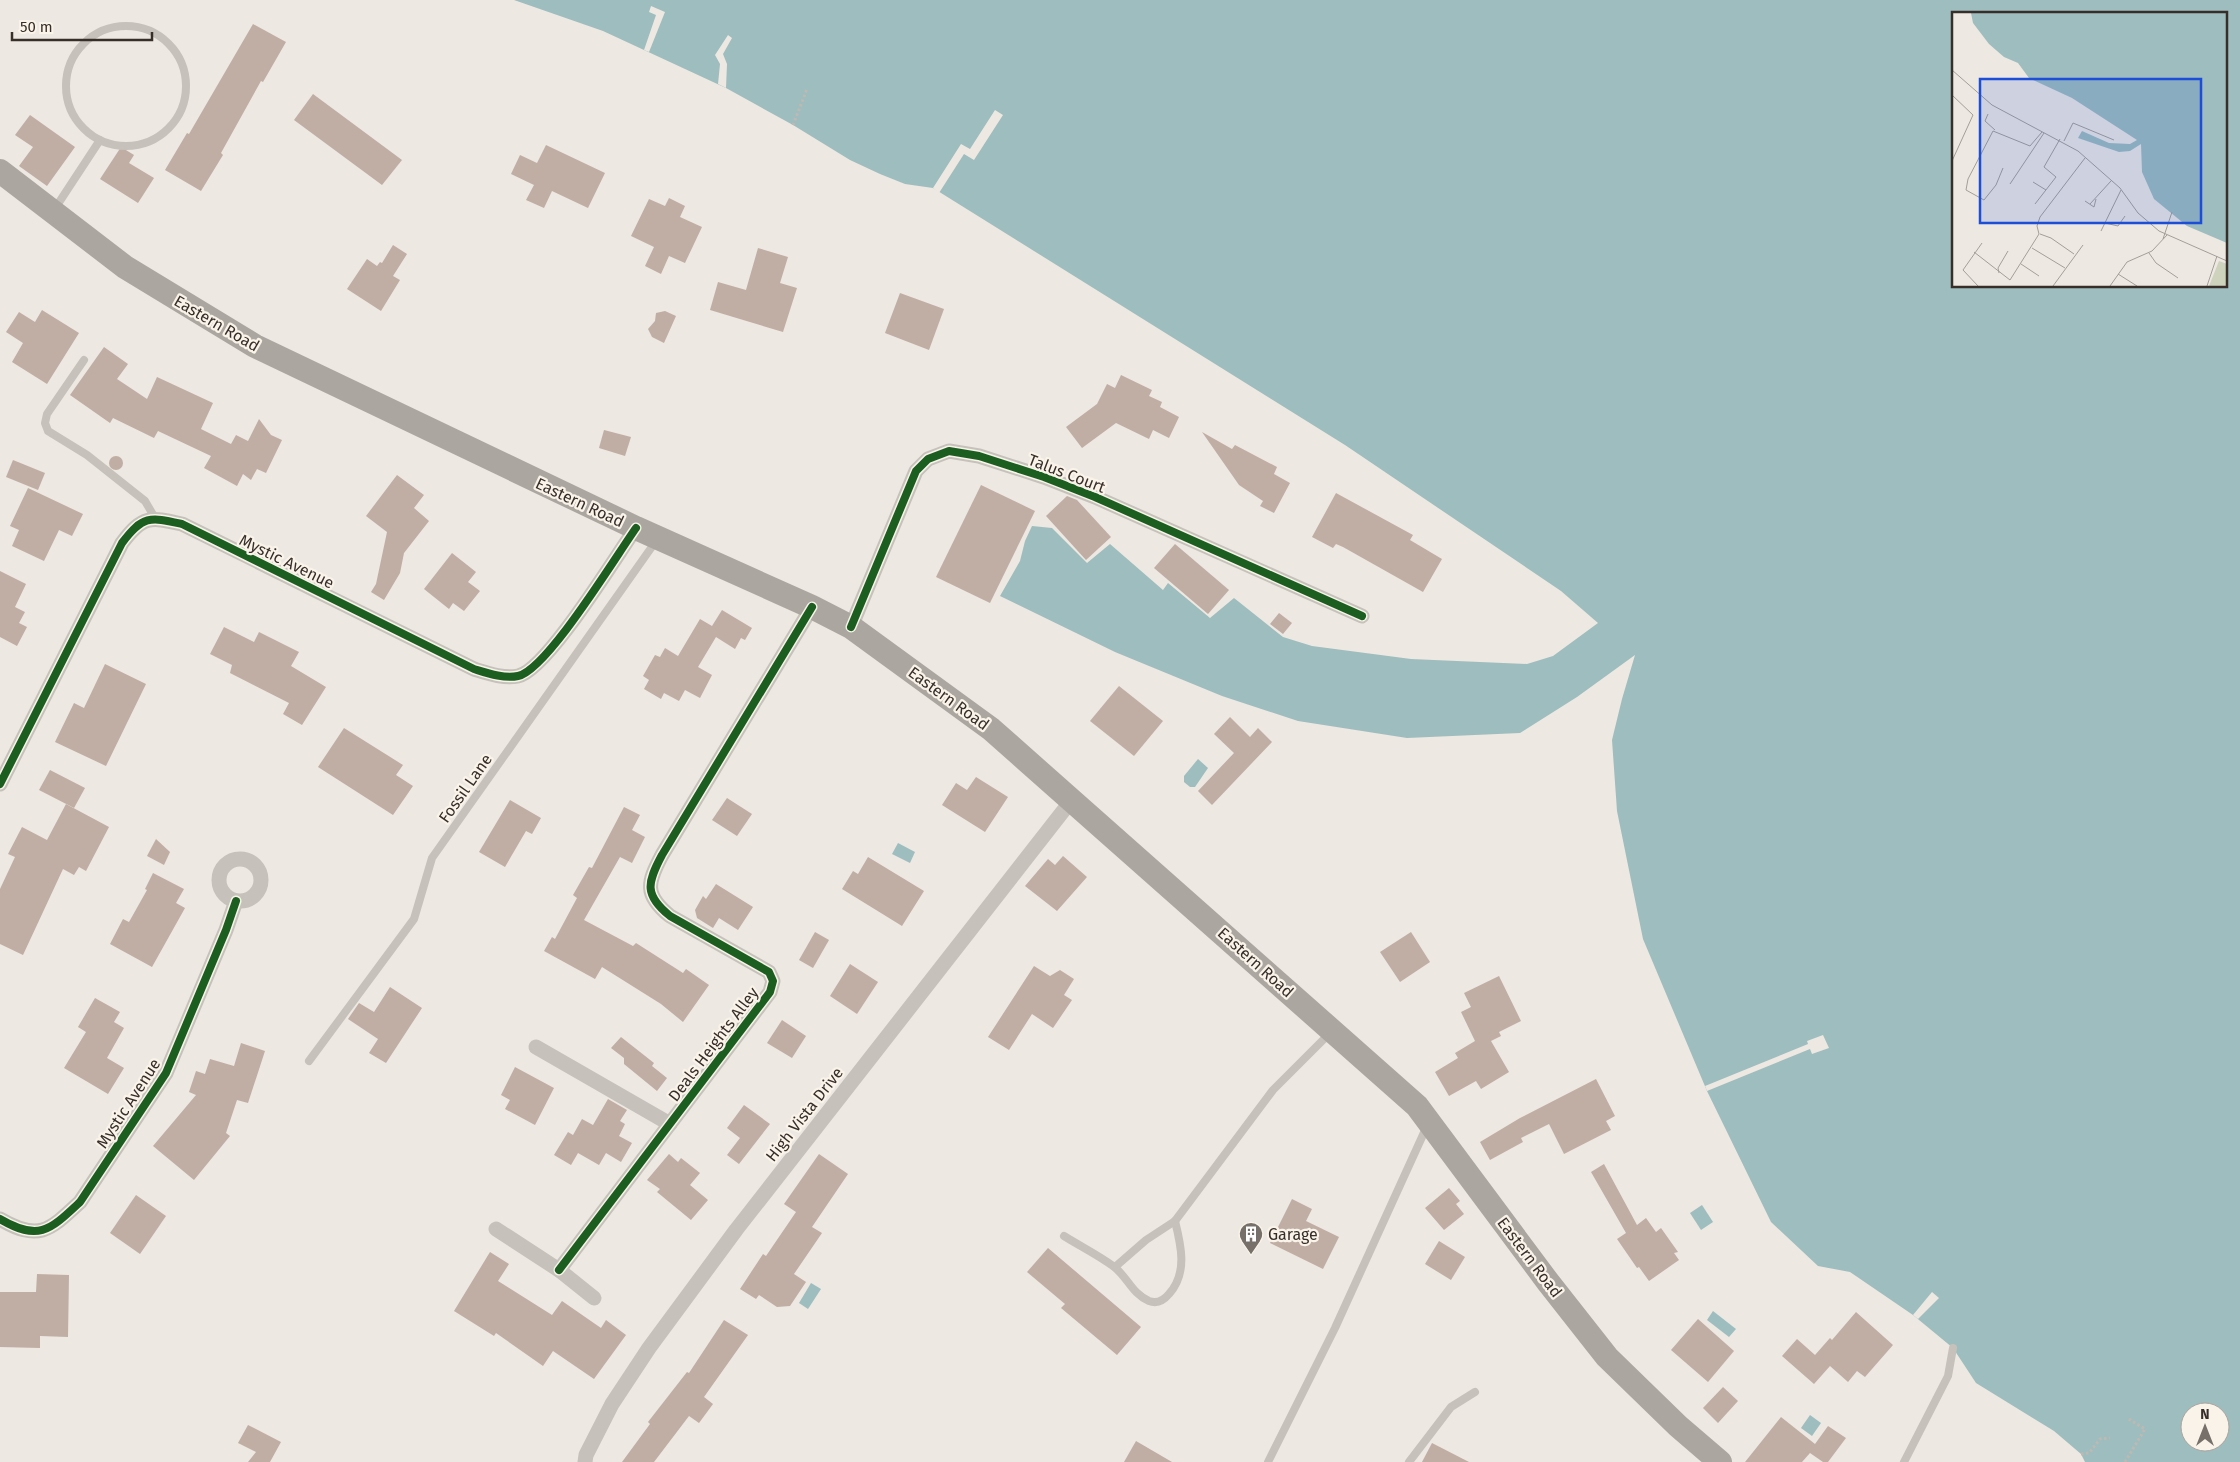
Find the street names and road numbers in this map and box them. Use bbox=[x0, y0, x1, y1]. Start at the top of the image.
street label: Eastern Road bbox=[171, 291, 263, 355]
street label: Talus Court bbox=[1026, 450, 1108, 497]
street label: Eastern Road bbox=[533, 474, 627, 531]
street label: Mystic Avenue bbox=[236, 530, 337, 593]
street label: Eastern Road bbox=[905, 663, 993, 734]
street label: Fossil Lane bbox=[435, 750, 496, 826]
street label: Eastern Road bbox=[1214, 923, 1297, 1001]
street label: Deals Heights Alley bbox=[664, 983, 763, 1105]
street label: Mystic Avenue bbox=[92, 1055, 164, 1152]
street label: High Vista Drive bbox=[762, 1063, 847, 1165]
street label: Eastern Road bbox=[1493, 1214, 1566, 1301]

